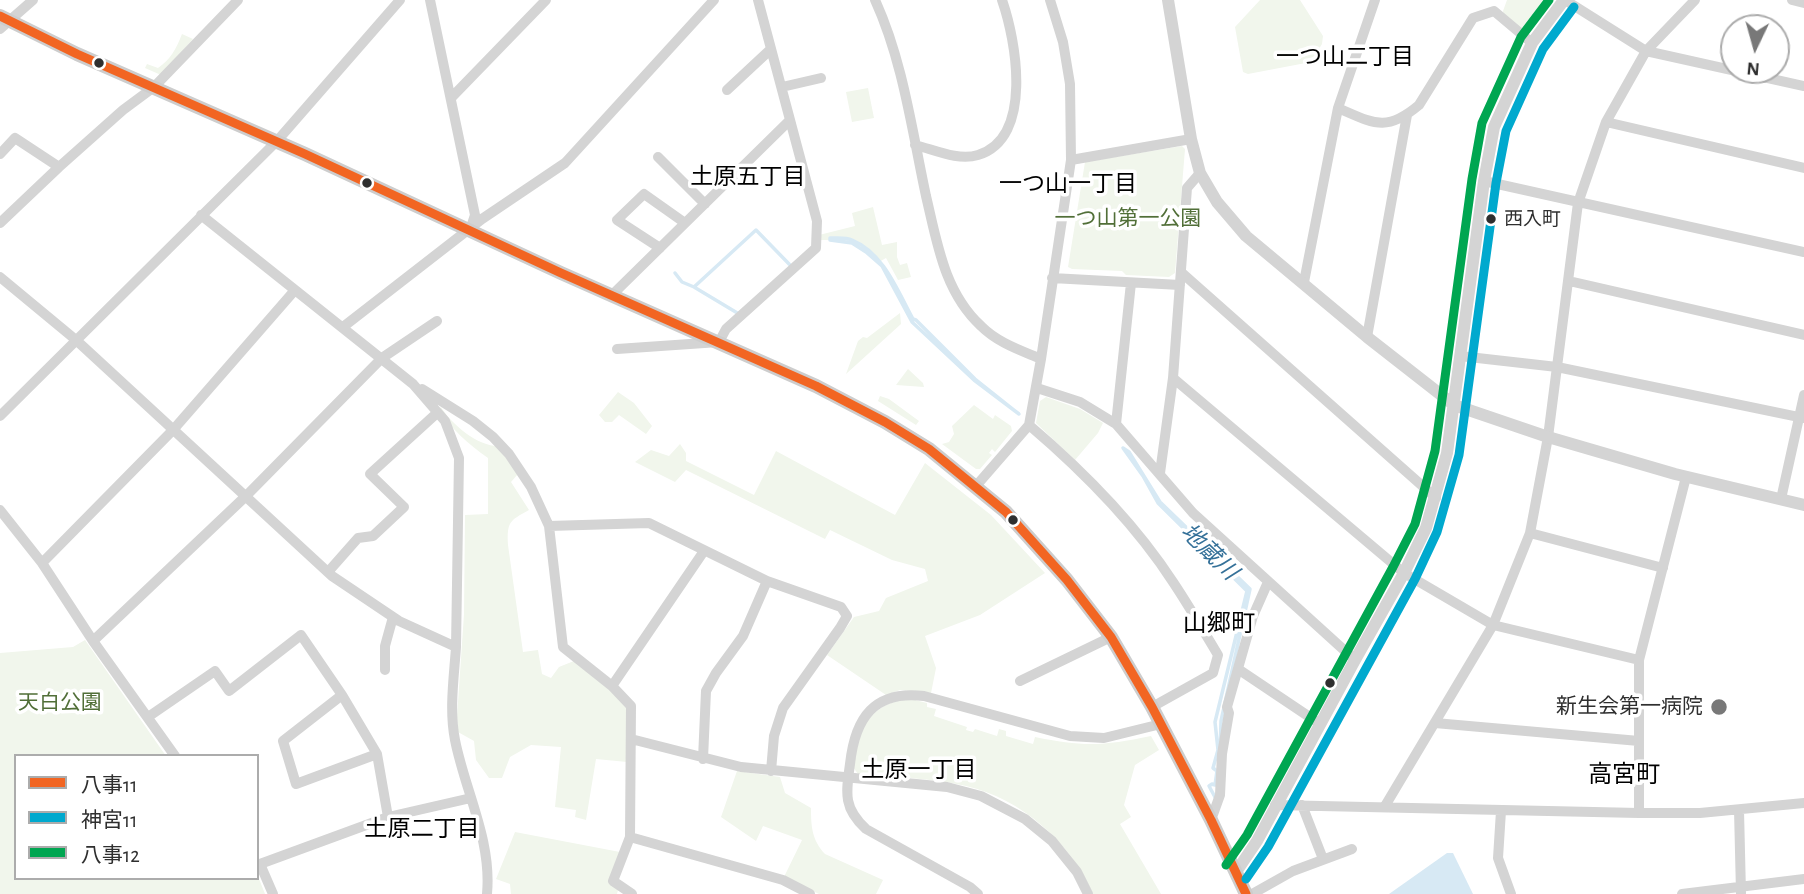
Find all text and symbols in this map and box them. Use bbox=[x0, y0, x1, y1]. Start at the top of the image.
north arrow bbox=[1720, 14, 1790, 84]
district label: 一つ山二丁目 bbox=[1276, 43, 1414, 71]
unlabelled marker bbox=[92, 56, 106, 70]
text: N bbox=[1746, 58, 1761, 78]
district label: 土原五丁目 bbox=[691, 163, 805, 191]
district label: 一つ山一丁目 bbox=[999, 170, 1137, 198]
unlabelled marker bbox=[360, 176, 374, 190]
park label: 一つ山第一公園 bbox=[1055, 206, 1201, 232]
place label: 西入町 bbox=[1504, 208, 1561, 230]
marker: 西入町 bbox=[1484, 212, 1498, 226]
unlabelled marker bbox=[1006, 513, 1020, 527]
water label: 地蔵川 bbox=[1175, 518, 1243, 586]
district label: 山郷町 bbox=[1183, 610, 1255, 638]
unlabelled marker bbox=[1323, 676, 1337, 690]
park label: 天白公園 bbox=[18, 690, 102, 716]
place label: 新生会第一病院 bbox=[1556, 694, 1703, 720]
marker: 新生会第一病院 bbox=[1709, 697, 1729, 717]
legend bbox=[14, 754, 259, 880]
district label: 土原一丁目 bbox=[862, 756, 976, 784]
district label: 高宮町 bbox=[1588, 761, 1660, 789]
text: 八事11 bbox=[81, 775, 137, 796]
text: 神宮11 bbox=[81, 810, 137, 831]
district label: 土原二丁目 bbox=[365, 815, 479, 843]
text: 八事12 bbox=[81, 845, 140, 866]

